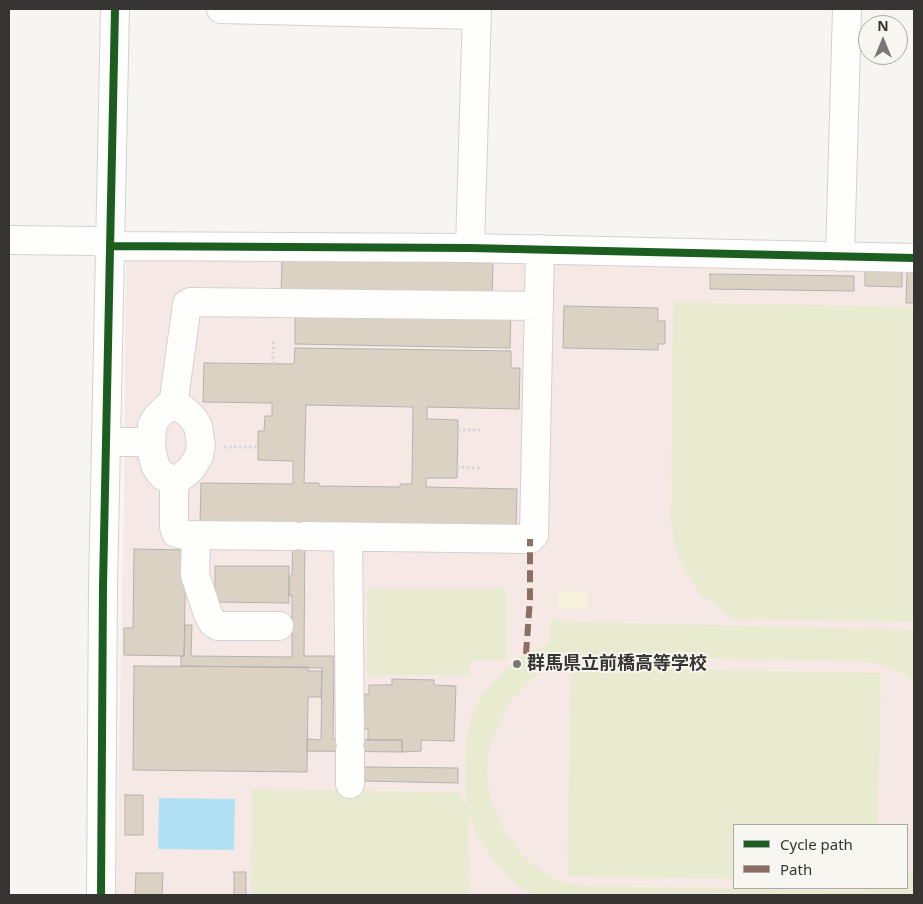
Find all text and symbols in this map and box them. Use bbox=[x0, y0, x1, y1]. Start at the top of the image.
north arrow bbox=[858, 15, 908, 65]
text: N bbox=[877, 16, 889, 35]
place label: 群馬県立前橋高等学校 bbox=[527, 653, 707, 675]
marker: 群馬県立前橋高等学校 bbox=[511, 658, 523, 670]
legend bbox=[733, 824, 908, 889]
text: Cycle path bbox=[780, 834, 853, 854]
text: Path bbox=[780, 859, 812, 879]

